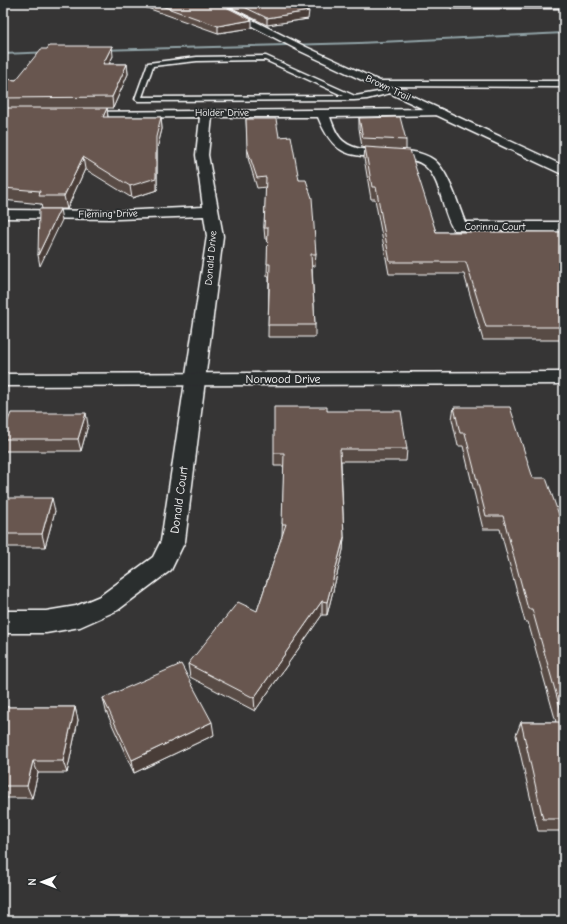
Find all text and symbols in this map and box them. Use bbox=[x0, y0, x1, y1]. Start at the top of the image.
street label: Brown Trail bbox=[363, 72, 413, 104]
street label: Holder Drive bbox=[195, 107, 249, 119]
street label: Fleming Drive bbox=[78, 207, 138, 221]
street label: Corinna Court bbox=[465, 221, 526, 233]
street label: Donald Drive bbox=[203, 230, 219, 286]
street label: Norwood Drive bbox=[246, 372, 320, 386]
street label: Donald Court bbox=[167, 465, 191, 535]
north arrow bbox=[22, 862, 62, 902]
text: N bbox=[26, 878, 39, 886]

